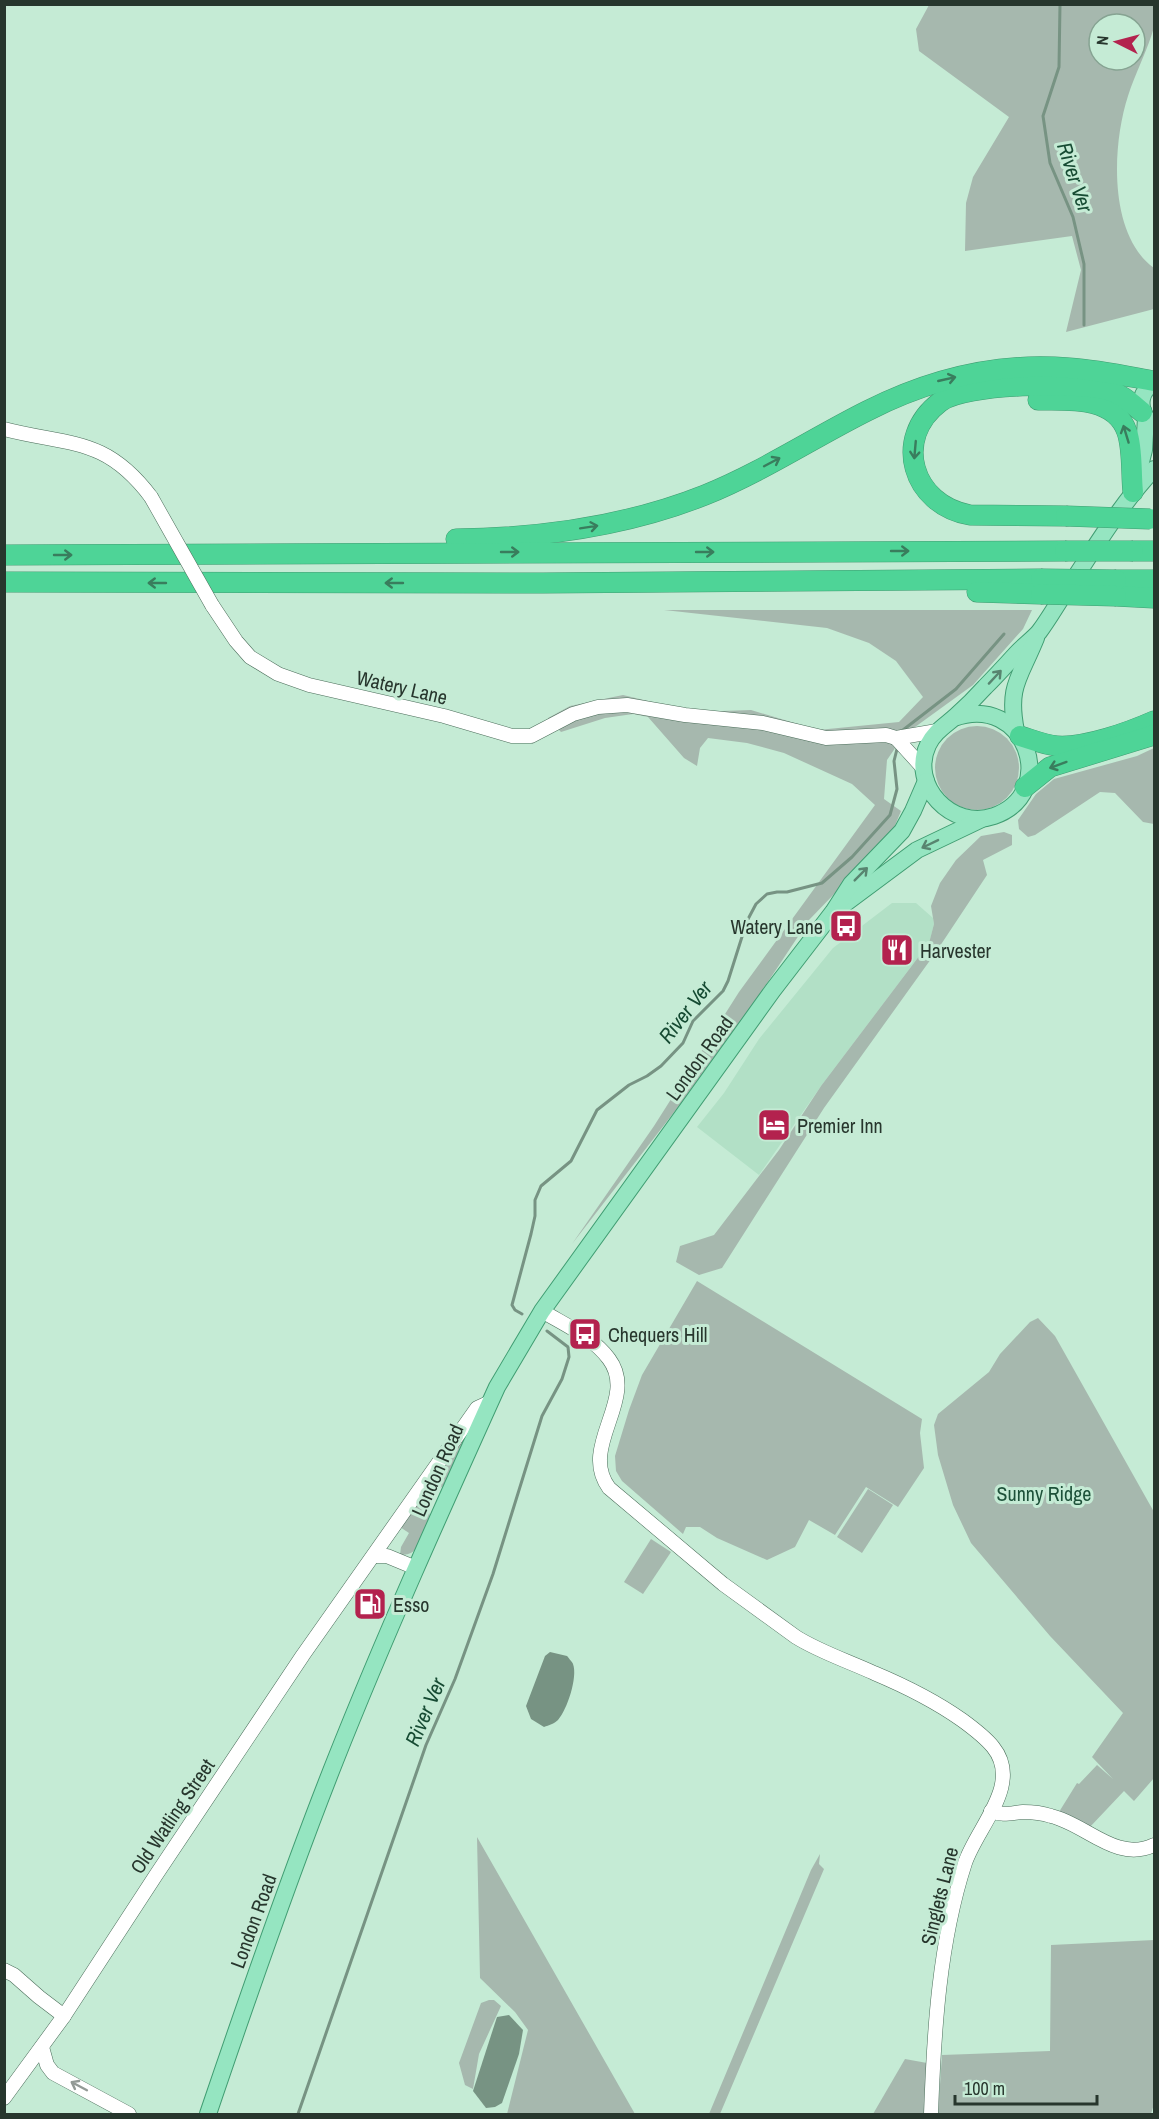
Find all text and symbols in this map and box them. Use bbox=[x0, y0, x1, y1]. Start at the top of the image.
north arrow bbox=[1087, 12, 1147, 72]
text: N bbox=[1091, 35, 1114, 46]
water label: River Ver bbox=[1050, 138, 1100, 217]
one-way arrow bbox=[938, 373, 957, 385]
one-way arrow bbox=[1120, 425, 1131, 444]
one-way arrow bbox=[909, 440, 920, 460]
one-way arrow bbox=[762, 456, 780, 467]
one-way arrow bbox=[578, 521, 598, 532]
one-way arrow bbox=[889, 545, 909, 557]
one-way arrow bbox=[499, 546, 519, 558]
one-way arrow bbox=[694, 546, 714, 558]
one-way arrow bbox=[52, 549, 72, 561]
one-way arrow bbox=[147, 577, 167, 589]
one-way arrow bbox=[384, 577, 404, 589]
street label: Watery Lane bbox=[354, 663, 450, 711]
one-way arrow bbox=[988, 669, 1003, 684]
one-way arrow bbox=[1050, 760, 1068, 771]
one-way arrow bbox=[921, 839, 939, 851]
one-way arrow bbox=[853, 867, 868, 882]
bus stop icon: Watery Lane bbox=[828, 908, 864, 944]
place label: Watery Lane bbox=[731, 913, 823, 940]
restaurant icon: Harvester bbox=[879, 932, 915, 968]
place label: Harvester bbox=[920, 937, 992, 964]
water label: River Ver bbox=[652, 974, 719, 1049]
street label: London Road bbox=[659, 1010, 739, 1106]
hotel icon: Premier Inn bbox=[756, 1107, 792, 1143]
place label: Premier Inn bbox=[797, 1112, 883, 1139]
bus stop icon: Chequers Hill bbox=[567, 1316, 603, 1352]
place label: Chequers Hill bbox=[608, 1321, 707, 1348]
street label: London Road bbox=[405, 1420, 469, 1520]
park label: Sunny Ridge bbox=[997, 1480, 1091, 1507]
fuel station icon: Esso bbox=[352, 1586, 388, 1622]
place label: Esso bbox=[393, 1591, 429, 1618]
water label: River Ver bbox=[398, 1672, 453, 1751]
street label: Old Watling Street bbox=[124, 1753, 221, 1879]
street label: Singlets Lane bbox=[914, 1844, 964, 1948]
street label: London Road bbox=[223, 1870, 283, 1972]
scale bar bbox=[955, 2068, 1098, 2106]
text: 100 m bbox=[964, 2076, 1005, 2101]
one-way arrow bbox=[71, 2080, 88, 2092]

